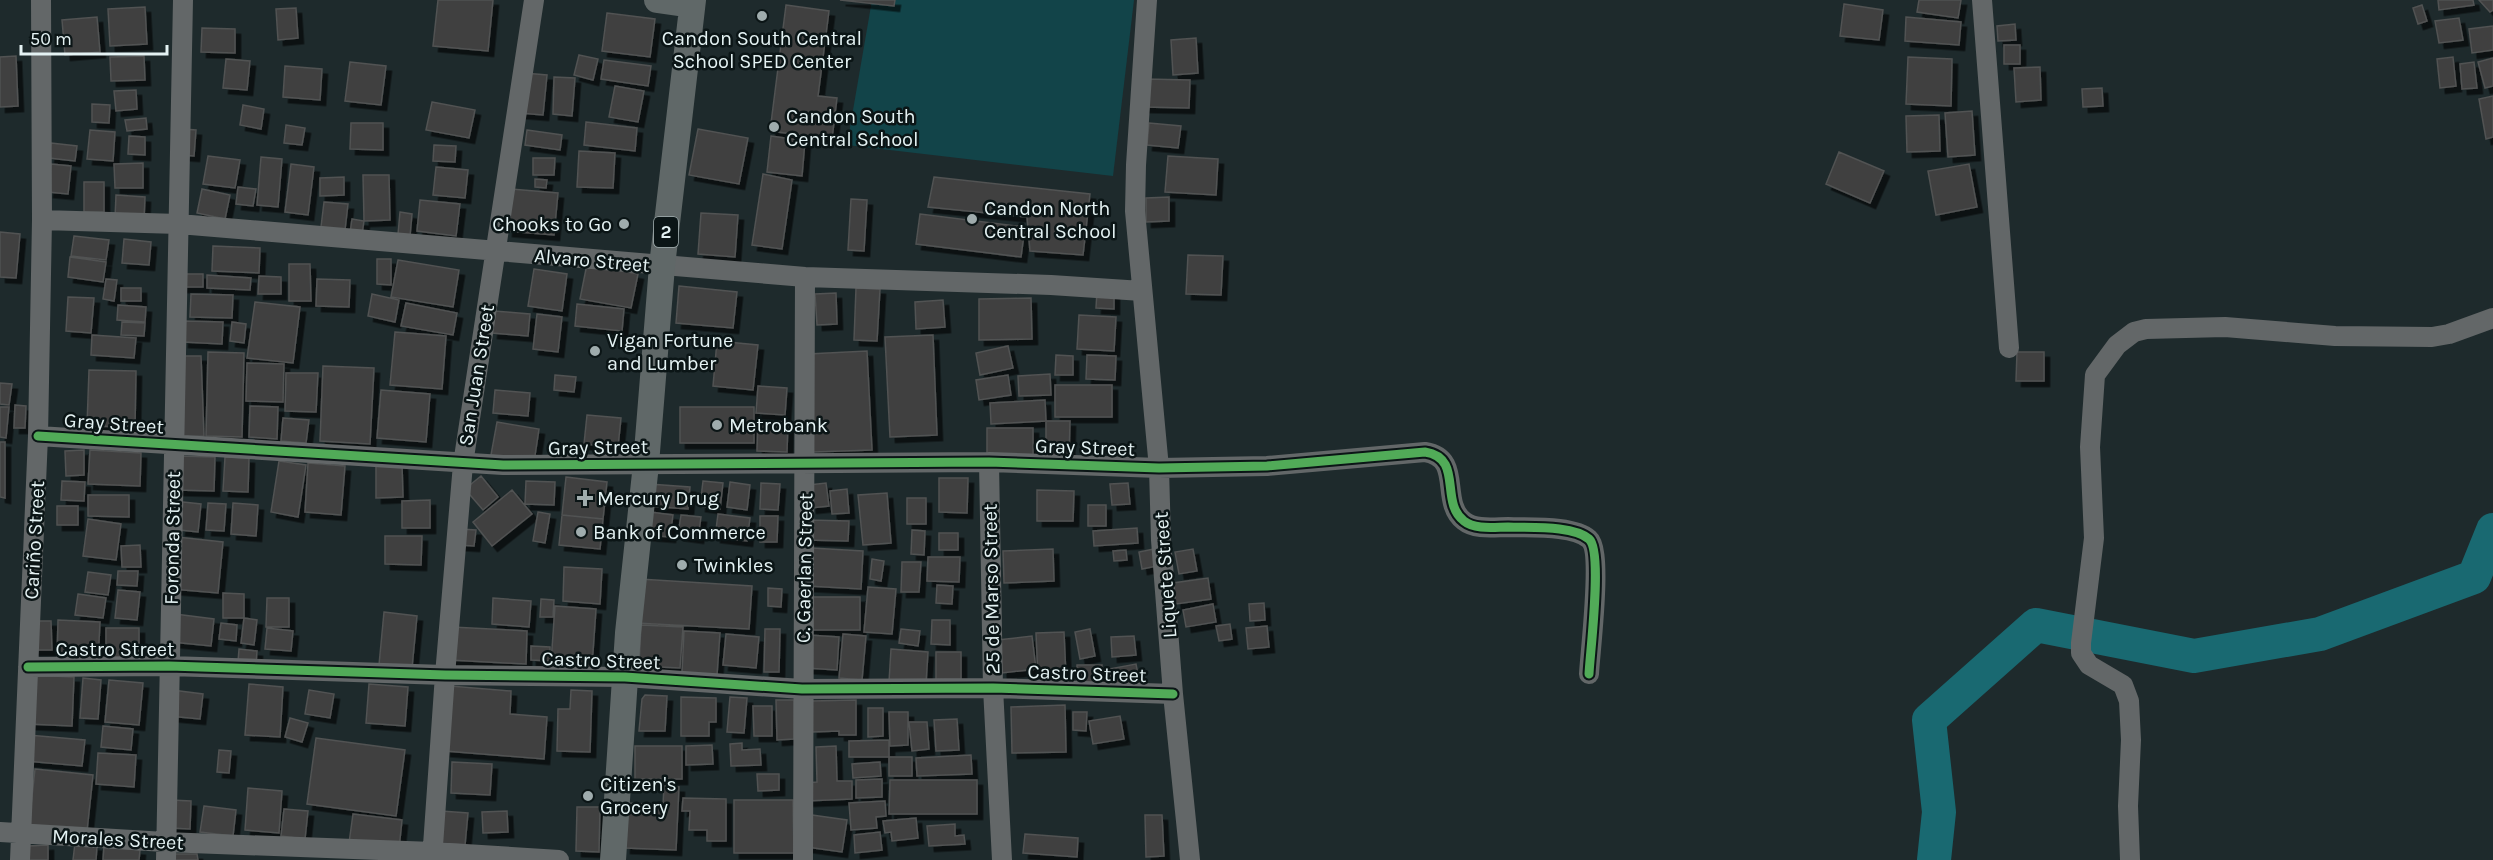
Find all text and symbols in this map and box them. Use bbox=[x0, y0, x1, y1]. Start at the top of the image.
marker: Candon South Central School SPED Center bbox=[755, 9, 769, 23]
scale bar bbox=[21, 18, 166, 56]
place label: Candon South Central School SPED Center bbox=[662, 27, 862, 73]
text: 50 m bbox=[30, 28, 72, 50]
place label: Candon South Central School bbox=[786, 105, 919, 151]
marker: Candon South Central School bbox=[767, 120, 781, 134]
place label: Candon North Central School bbox=[984, 197, 1117, 243]
marker: Candon North Central School bbox=[965, 212, 979, 226]
place label: Chooks to Go bbox=[492, 213, 612, 236]
marker: Chooks to Go bbox=[617, 217, 631, 231]
road number: 2 bbox=[654, 217, 678, 247]
street label: Alvaro Street bbox=[533, 244, 651, 277]
street label: San Juan Street bbox=[454, 302, 499, 447]
place label: Vigan Fortune and Lumber bbox=[607, 329, 733, 375]
marker: Vigan Fortune and Lumber bbox=[588, 344, 602, 358]
street label: Gray Street bbox=[63, 409, 165, 438]
place label: Metrobank bbox=[729, 414, 828, 437]
marker: Metrobank bbox=[710, 418, 724, 432]
street label: Gray Street bbox=[1035, 434, 1136, 461]
street label: Gray Street bbox=[548, 435, 649, 460]
street label: Foronda Street bbox=[160, 471, 185, 605]
street label: Cariño Street bbox=[20, 479, 49, 600]
place label: Mercury Drug bbox=[597, 487, 719, 510]
marker: Mercury Drug bbox=[578, 491, 592, 505]
street label: C. Gaerlan Street bbox=[792, 492, 817, 643]
street label: 25 de Marso Street bbox=[979, 503, 1004, 675]
street label: Liquete Street bbox=[1150, 510, 1181, 639]
place label: Bank of Commerce bbox=[593, 521, 766, 544]
marker: Bank of Commerce bbox=[574, 525, 588, 539]
place label: Twinkles bbox=[694, 554, 774, 577]
marker: Twinkles bbox=[675, 558, 689, 572]
street label: Castro Street bbox=[55, 638, 175, 661]
street label: Castro Street bbox=[541, 647, 661, 674]
street label: Castro Street bbox=[1027, 660, 1147, 687]
place label: Citizen's Grocery bbox=[600, 773, 677, 819]
marker: Citizen's Grocery bbox=[581, 789, 595, 803]
street label: Morales Street bbox=[51, 825, 185, 854]

